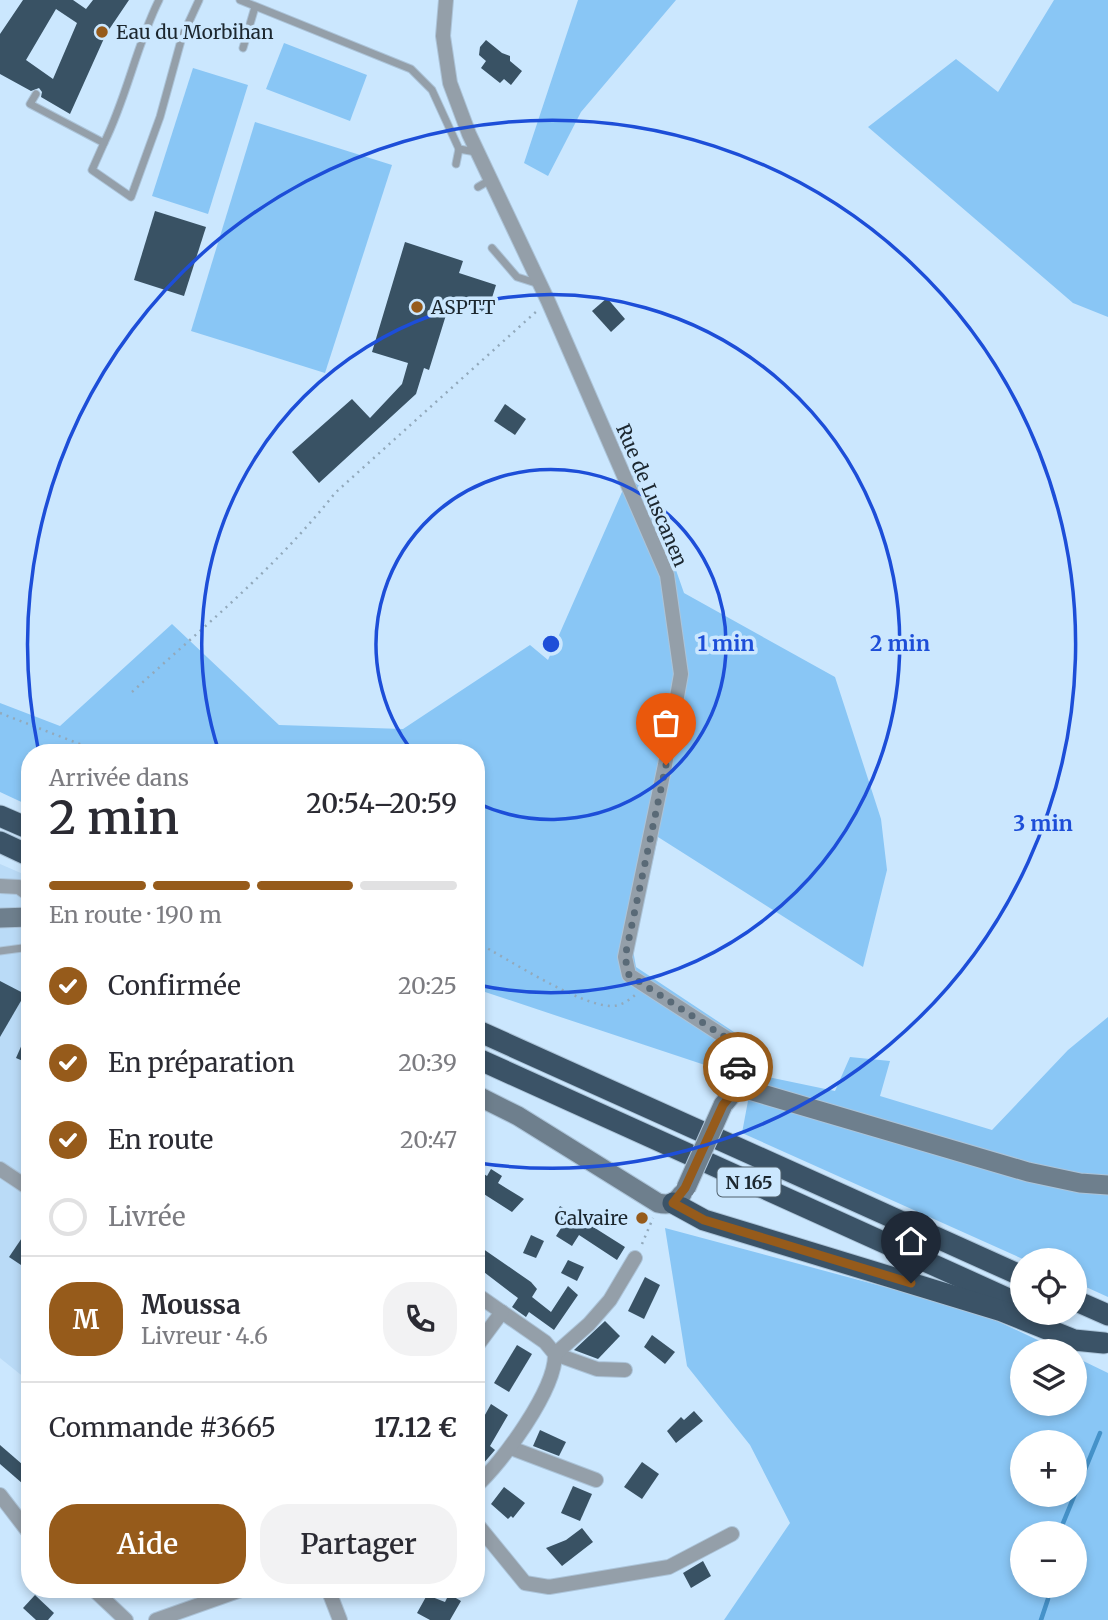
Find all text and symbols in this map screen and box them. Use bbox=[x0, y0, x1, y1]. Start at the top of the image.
place label: Eau du Morbihan bbox=[116, 20, 274, 44]
marker: Eau du Morbihan bbox=[94, 24, 110, 40]
place label: ASPTT bbox=[430, 295, 496, 319]
marker: ASPTT bbox=[409, 299, 425, 315]
street label: Rue de Luscanen bbox=[611, 420, 693, 570]
text: 1 min bbox=[697, 630, 755, 657]
text: 2 min bbox=[870, 630, 930, 657]
centre of rings bbox=[539, 632, 563, 656]
pin bbox=[636, 693, 696, 765]
icon: bag bbox=[647, 704, 685, 742]
text: Arrivée dans bbox=[49, 763, 189, 792]
text: 20:54–20:59 bbox=[306, 787, 457, 820]
text: 2 min bbox=[49, 789, 179, 847]
text: 3 min bbox=[1013, 810, 1073, 837]
text: En route · 190 m bbox=[49, 900, 222, 929]
icon: check bbox=[49, 967, 87, 1005]
text: Confirmée bbox=[108, 969, 241, 1002]
text: 20:25 bbox=[398, 971, 457, 1000]
courier bbox=[703, 1032, 773, 1102]
icon: check bbox=[49, 1044, 87, 1082]
text: En préparation bbox=[108, 1046, 295, 1079]
text: 20:39 bbox=[398, 1048, 457, 1077]
icon: car bbox=[719, 1048, 757, 1086]
icon: check bbox=[49, 1121, 87, 1159]
text: En route bbox=[108, 1123, 213, 1156]
text: 20:47 bbox=[400, 1125, 457, 1154]
road number: N 165 bbox=[718, 1168, 780, 1196]
text: Livrée bbox=[108, 1200, 186, 1233]
place label: Calvaire bbox=[554, 1206, 628, 1230]
marker: Calvaire bbox=[634, 1210, 650, 1226]
pin bbox=[881, 1211, 941, 1283]
icon: home bbox=[892, 1222, 930, 1260]
map controls bbox=[1010, 1248, 1087, 1598]
button: locate bbox=[1010, 1248, 1087, 1325]
button: phone bbox=[383, 1282, 457, 1356]
text: Moussa bbox=[141, 1288, 241, 1321]
text: M bbox=[73, 1303, 99, 1336]
text: Livreur · 4.6 bbox=[141, 1321, 268, 1350]
button: layers bbox=[1010, 1339, 1087, 1416]
text: Commande #3665 bbox=[49, 1411, 276, 1444]
text: 17.12 € bbox=[374, 1411, 457, 1444]
button: + bbox=[1010, 1430, 1087, 1507]
button: Aide bbox=[49, 1504, 246, 1584]
button: Partager bbox=[260, 1504, 457, 1584]
button: − bbox=[1010, 1521, 1087, 1598]

